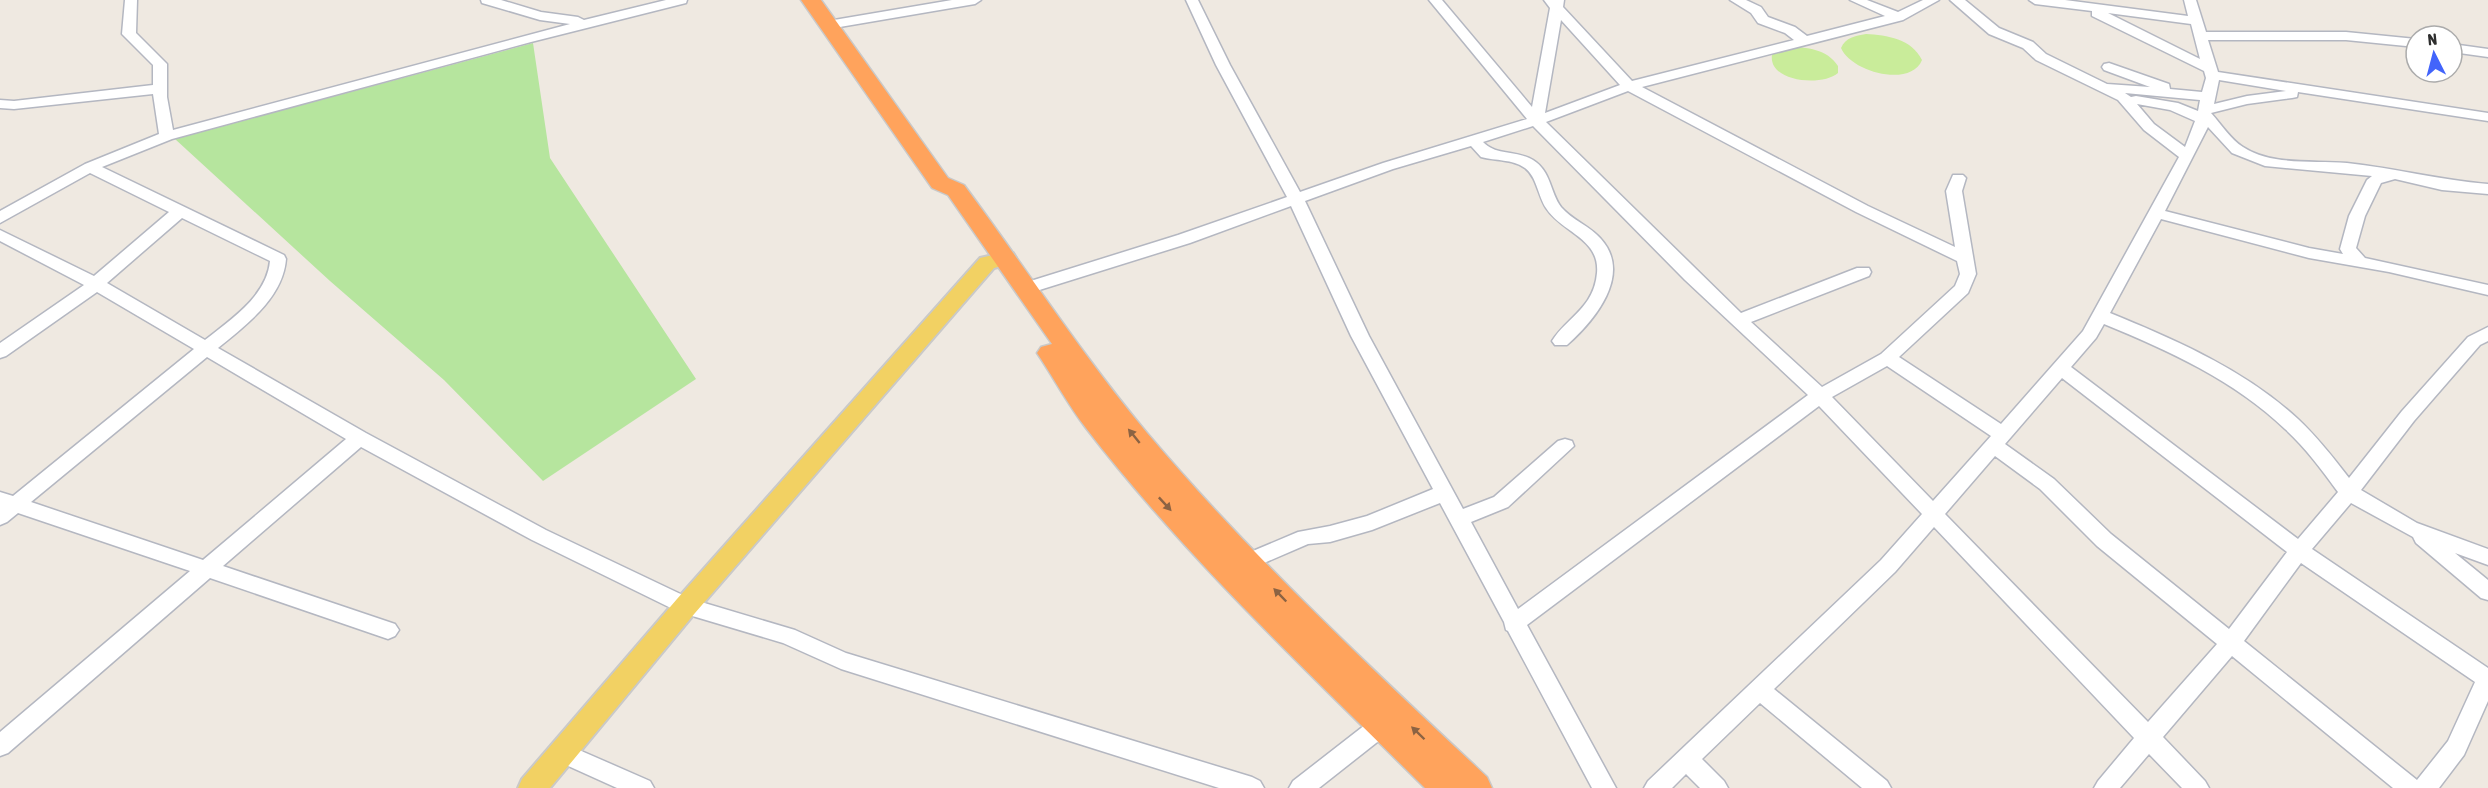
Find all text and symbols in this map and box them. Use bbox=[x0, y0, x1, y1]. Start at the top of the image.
north arrow bbox=[2404, 24, 2464, 84]
text: N bbox=[2427, 30, 2438, 49]
one-way arrow bbox=[1129, 428, 1141, 443]
one-way arrow bbox=[1157, 496, 1171, 510]
one-way arrow bbox=[1273, 588, 1287, 603]
one-way arrow bbox=[1412, 726, 1426, 740]

